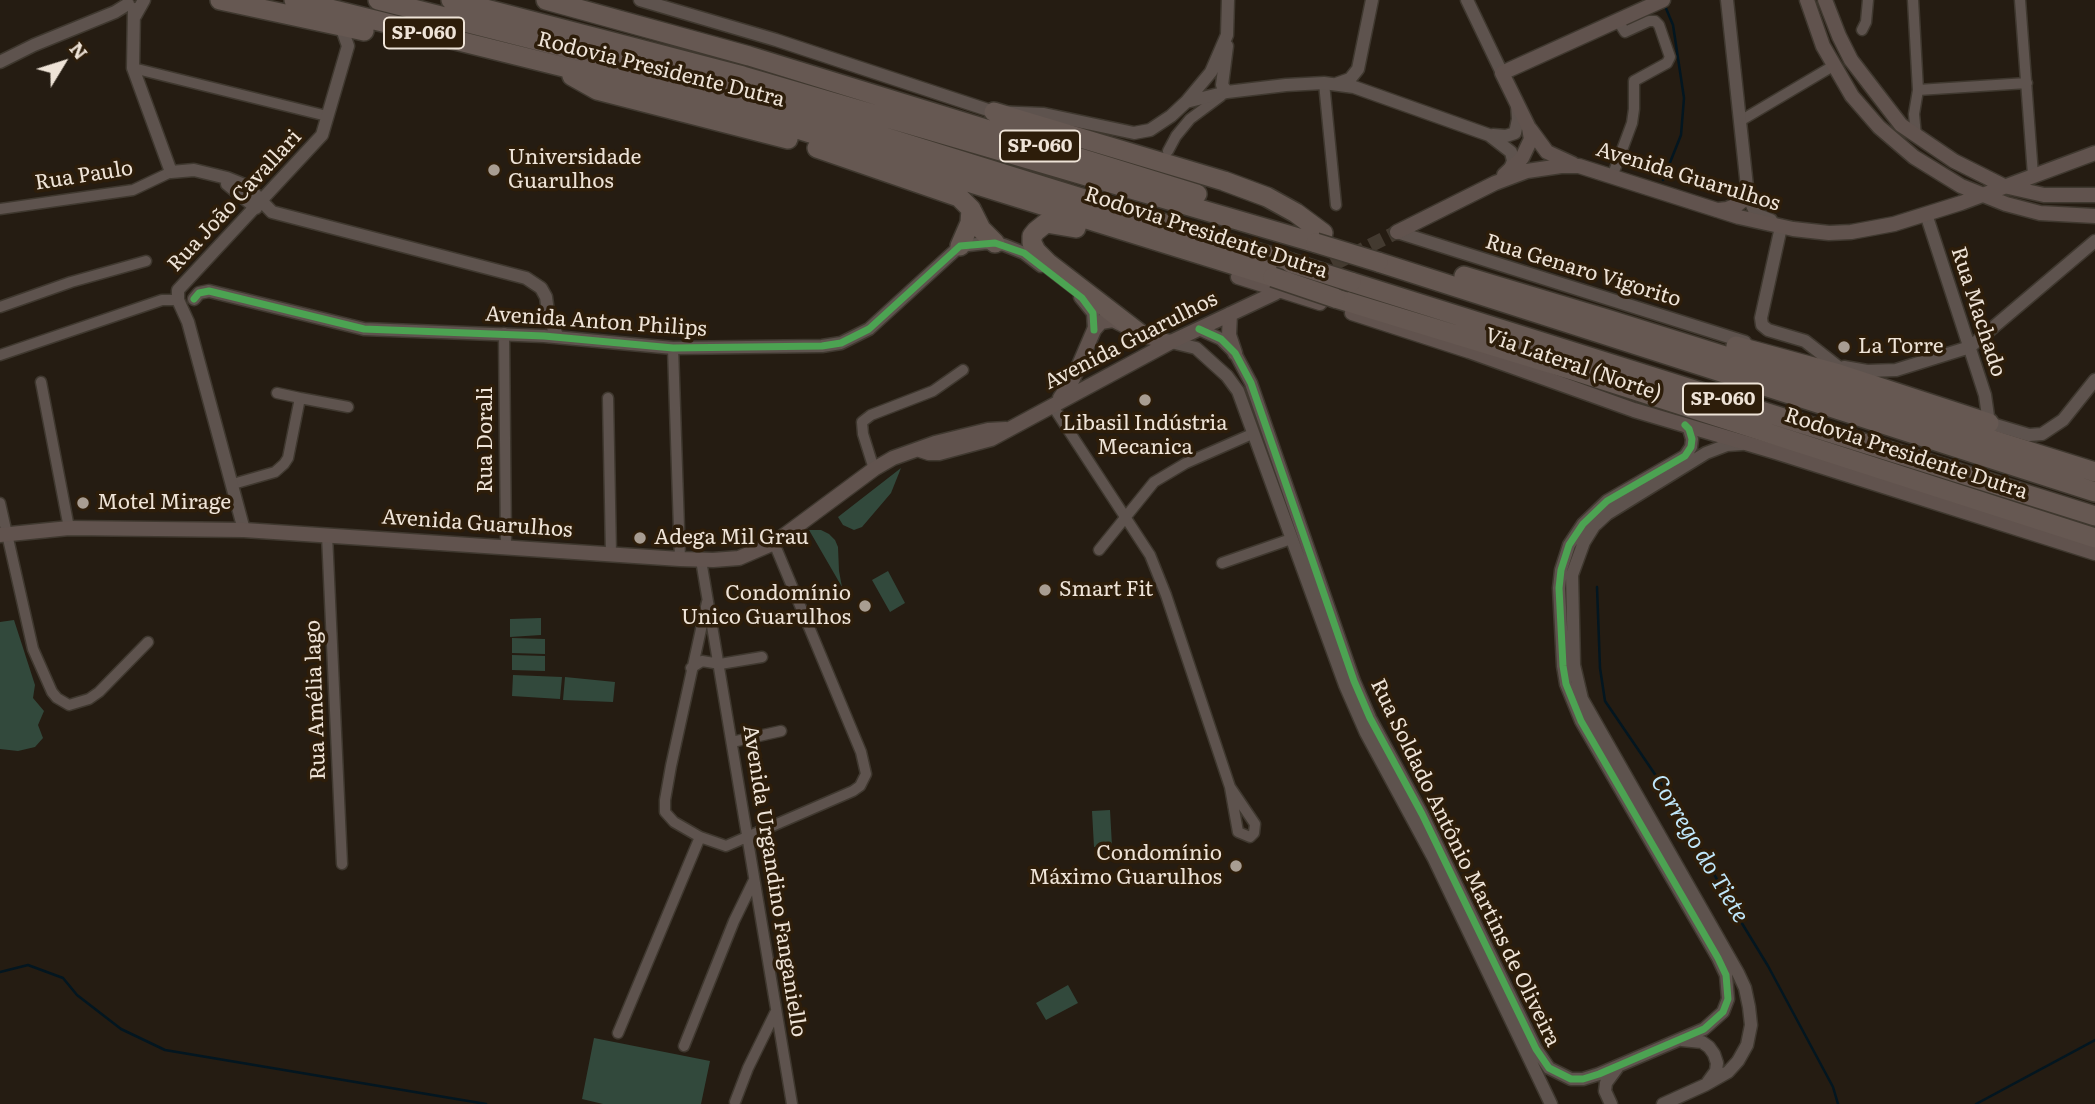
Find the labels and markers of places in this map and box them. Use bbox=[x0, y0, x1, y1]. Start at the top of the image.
place label: Universidade Guarulhos bbox=[508, 145, 641, 195]
marker: Universidade Guarulhos bbox=[486, 162, 502, 178]
place label: La Torre bbox=[1858, 334, 1944, 360]
marker: La Torre bbox=[1836, 339, 1852, 355]
marker: Libasil Indústria Mecanica bbox=[1137, 392, 1153, 408]
place label: Libasil Indústria Mecanica bbox=[1062, 411, 1228, 461]
place label: Motel Mirage bbox=[97, 490, 231, 516]
marker: Motel Mirage bbox=[75, 495, 91, 511]
place label: Adega Mil Grau bbox=[654, 525, 809, 551]
marker: Adega Mil Grau bbox=[632, 530, 648, 546]
place label: Smart Fit bbox=[1059, 577, 1153, 603]
place label: Condomínio Unico Guarulhos bbox=[681, 581, 851, 631]
marker: Smart Fit bbox=[1037, 582, 1053, 598]
marker: Condomínio Unico Guarulhos bbox=[857, 598, 873, 614]
place label: Condomínio Máximo Guarulhos bbox=[1029, 841, 1222, 891]
marker: Condomínio Máximo Guarulhos bbox=[1228, 858, 1244, 874]

